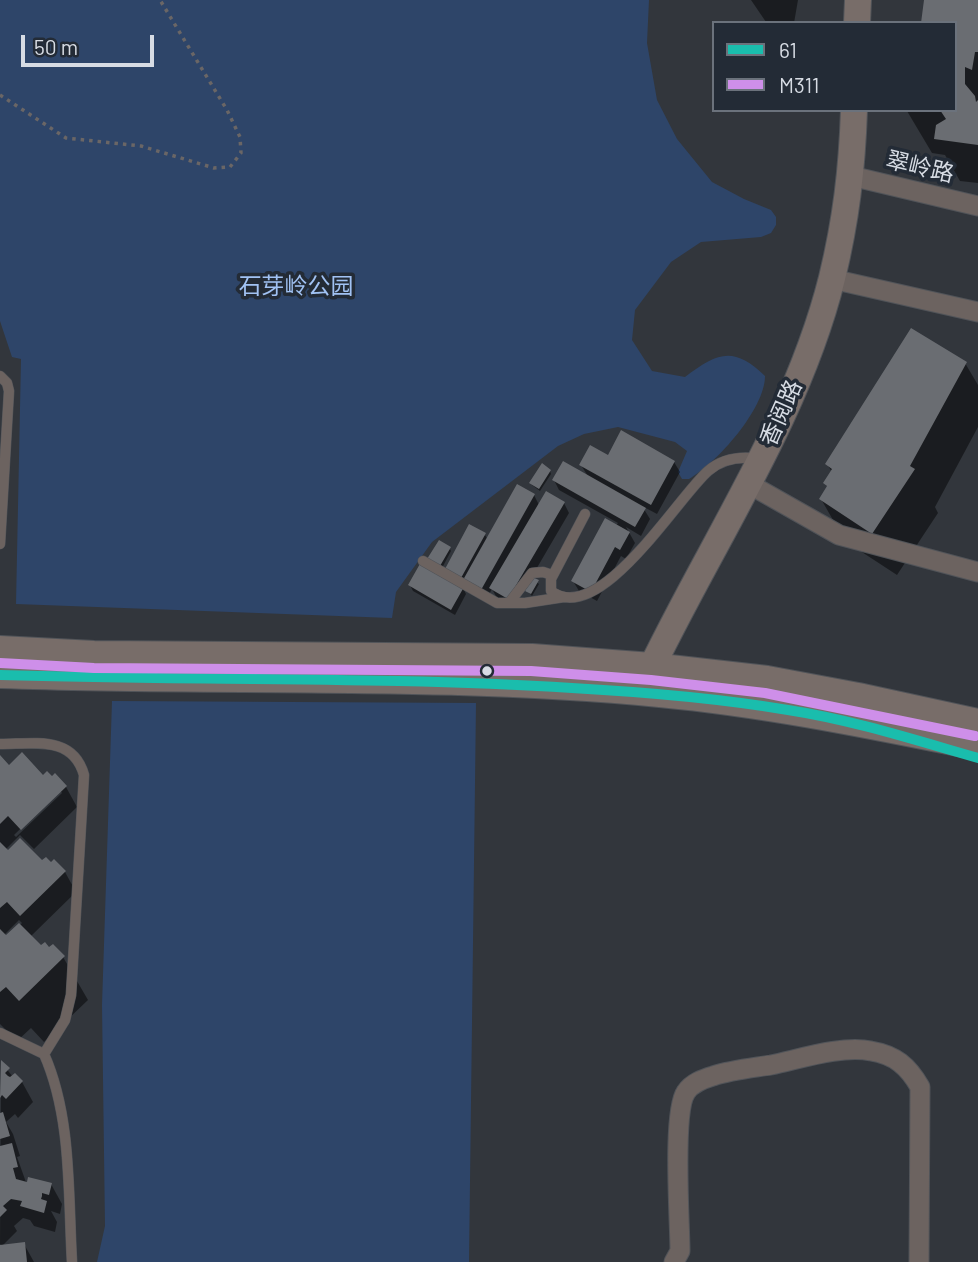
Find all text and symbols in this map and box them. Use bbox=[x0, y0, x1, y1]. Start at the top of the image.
scale bar bbox=[24, 21, 158, 65]
legend bbox=[712, 21, 957, 112]
text: 50 m bbox=[34, 34, 78, 59]
text: 61 bbox=[779, 37, 797, 62]
text: M311 bbox=[779, 72, 819, 97]
street label: 翠岭路 bbox=[883, 146, 957, 188]
park label: 石芽岭公园 bbox=[239, 272, 353, 300]
street label: 香阅路 bbox=[754, 376, 808, 450]
unlabelled marker bbox=[480, 664, 494, 678]

